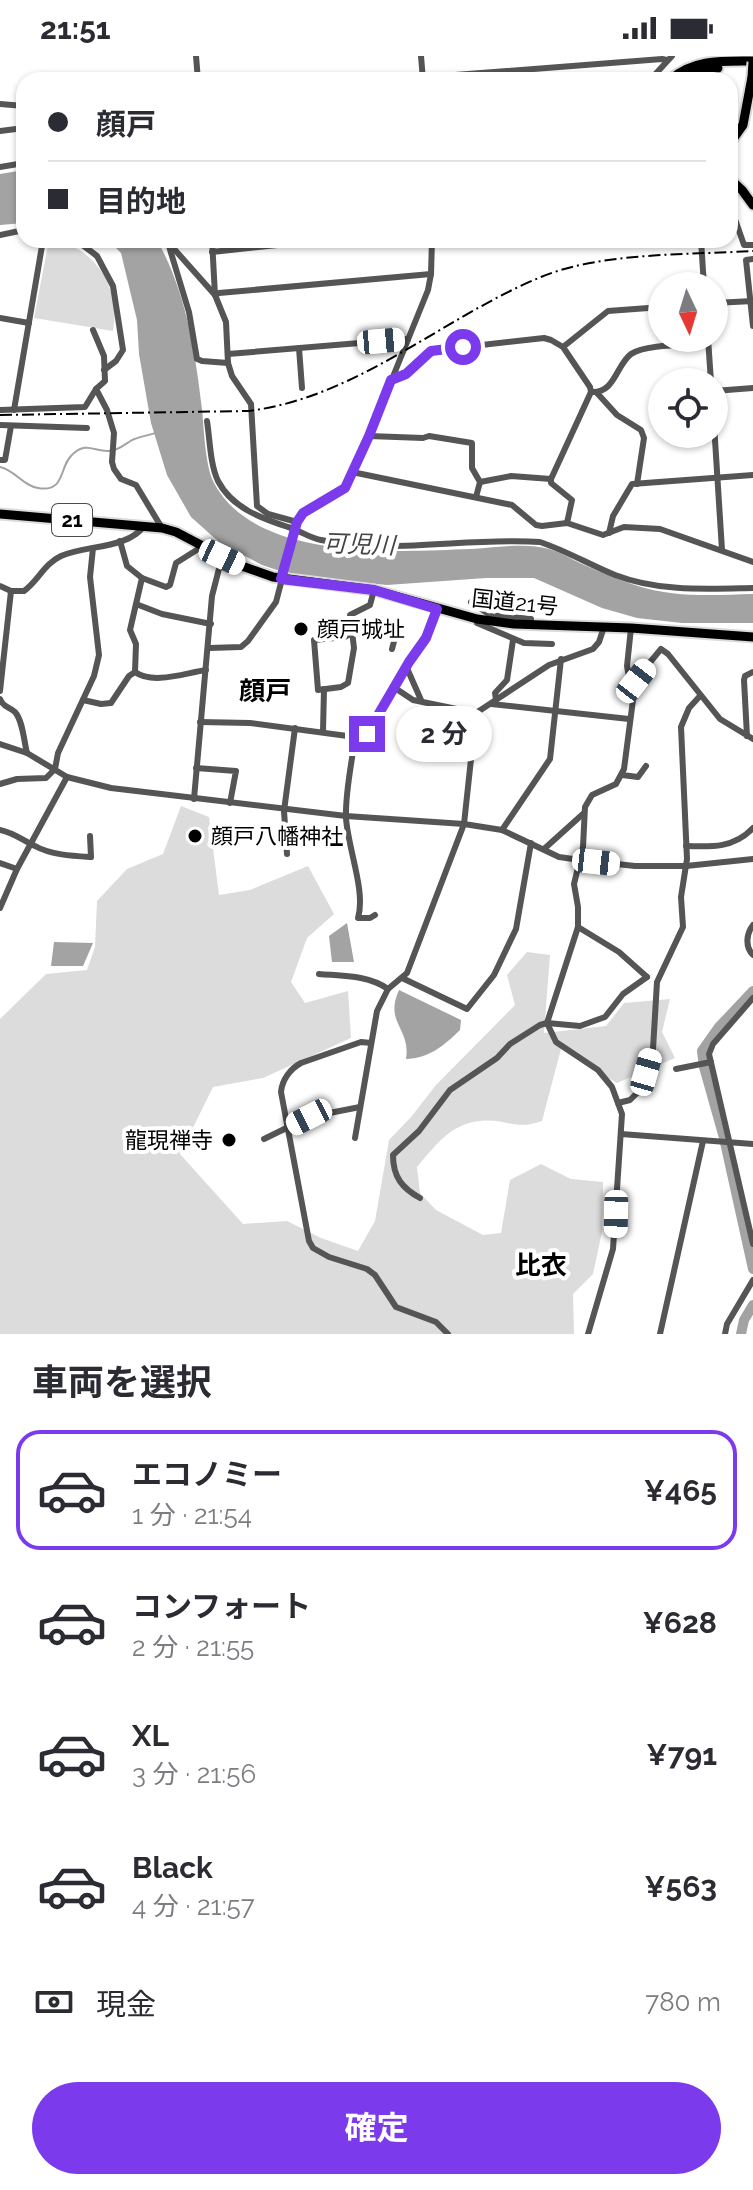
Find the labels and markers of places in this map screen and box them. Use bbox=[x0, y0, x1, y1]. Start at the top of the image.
place label: 顔戸城址 bbox=[317, 616, 405, 642]
marker: 顔戸城址 bbox=[292, 620, 310, 638]
place label: 顔戸八幡神社 bbox=[211, 823, 343, 849]
marker: 顔戸八幡神社 bbox=[186, 827, 204, 845]
place label: 龍現禅寺 bbox=[125, 1127, 213, 1153]
marker: 龍現禅寺 bbox=[220, 1131, 238, 1149]

